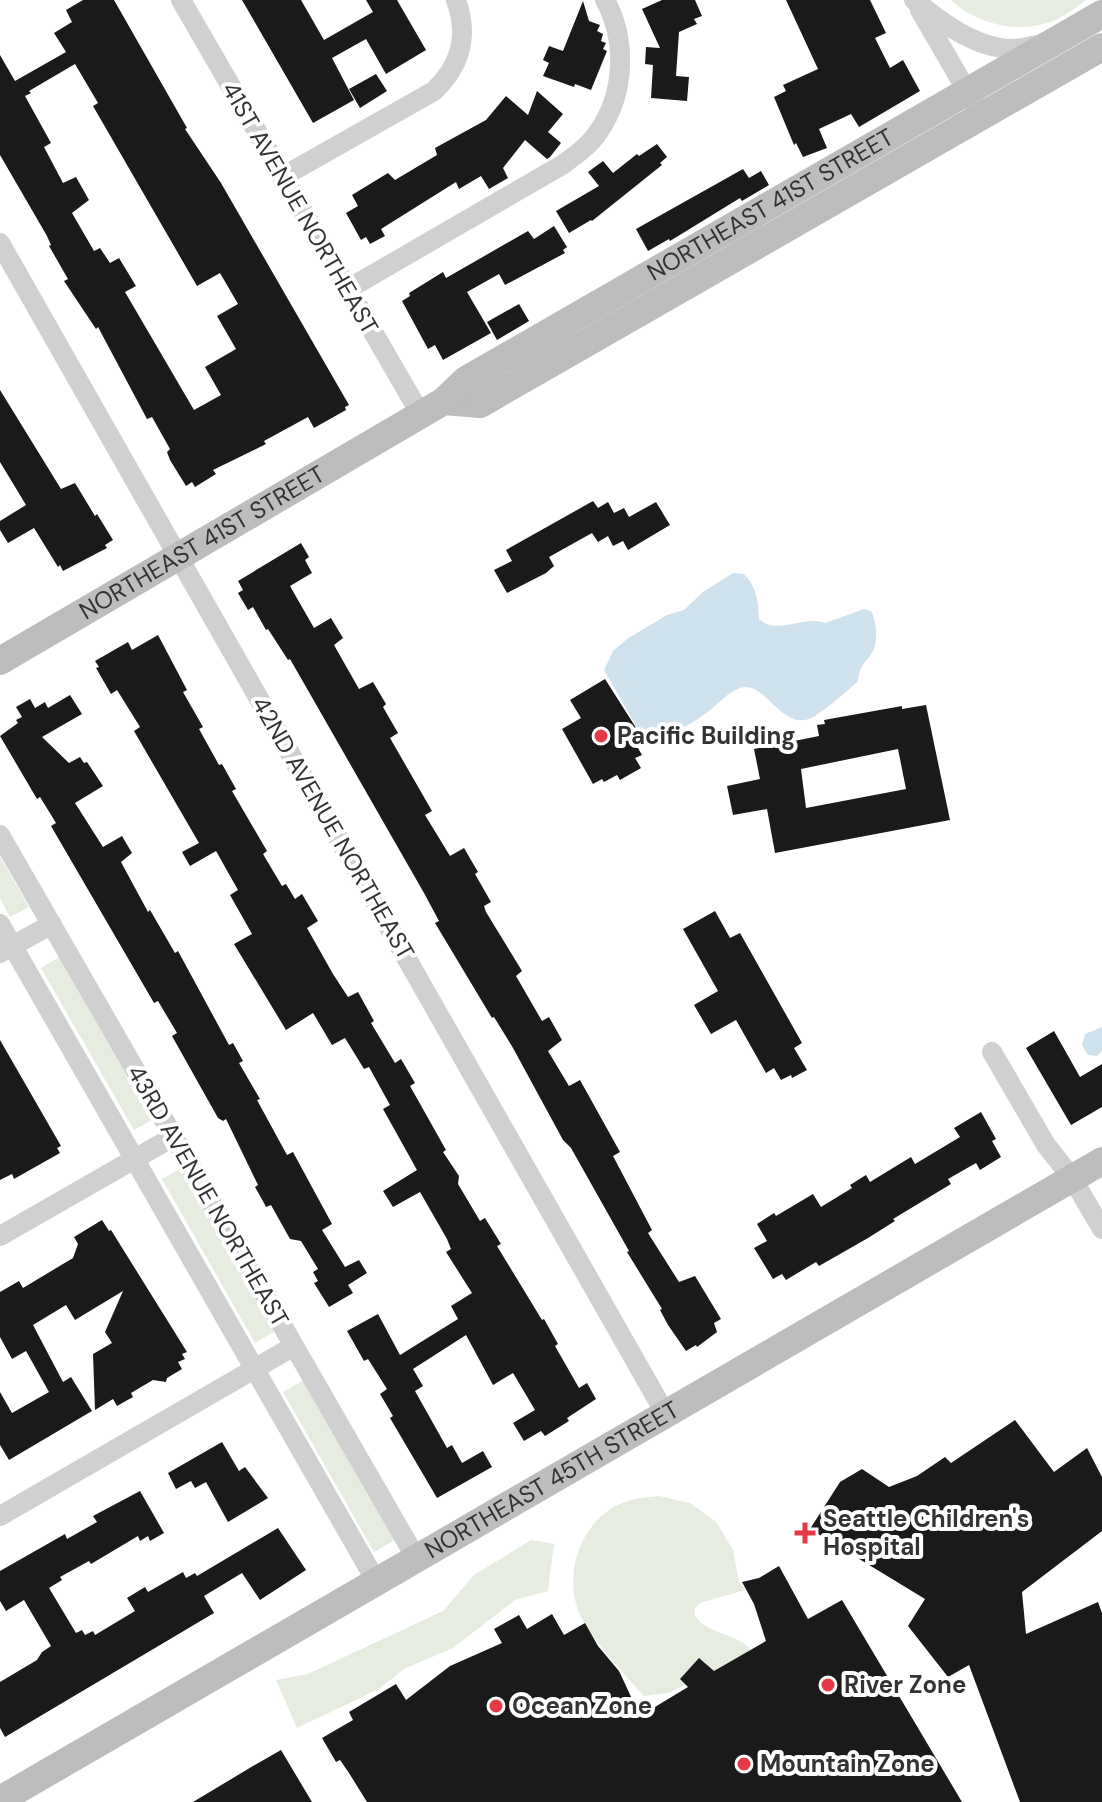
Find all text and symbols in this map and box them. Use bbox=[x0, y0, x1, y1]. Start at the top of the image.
street label: 41ST AVENUE NORTHEAST bbox=[215, 76, 386, 340]
street label: NORTHEAST 41ST STREET bbox=[641, 121, 899, 288]
street label: NORTHEAST 41ST STREET bbox=[73, 458, 330, 626]
street label: 42ND AVENUE NORTHEAST bbox=[245, 691, 422, 965]
place label: Pacific Building bbox=[617, 720, 796, 751]
marker: Pacific Building bbox=[592, 727, 610, 745]
street label: 43RD AVENUE NORTHEAST bbox=[121, 1059, 296, 1332]
street label: NORTHEAST 45TH STREET bbox=[419, 1394, 684, 1565]
place label: Seattle Children's Hospital bbox=[823, 1503, 1030, 1562]
marker: Seattle Children's Hospital bbox=[794, 1522, 816, 1544]
place label: River Zone bbox=[844, 1669, 966, 1700]
marker: River Zone bbox=[819, 1676, 837, 1694]
place label: Ocean Zone bbox=[512, 1690, 652, 1721]
marker: Ocean Zone bbox=[487, 1697, 505, 1715]
place label: Mountain Zone bbox=[760, 1748, 935, 1779]
marker: Mountain Zone bbox=[735, 1755, 753, 1773]

